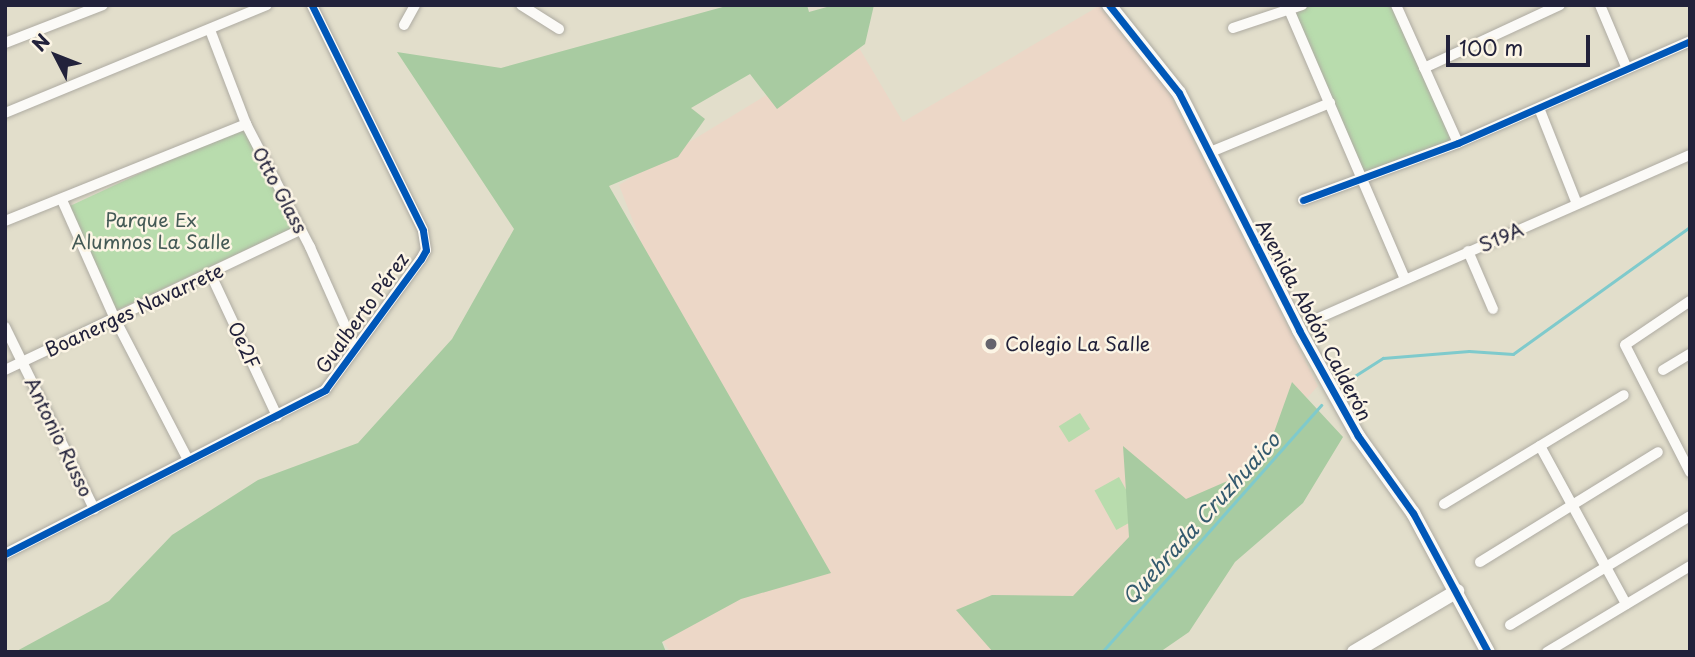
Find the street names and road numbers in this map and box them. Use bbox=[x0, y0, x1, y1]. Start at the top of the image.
street label: Otto Glass bbox=[248, 142, 312, 238]
street label: Avenida Abdón Calderón bbox=[1251, 216, 1377, 424]
street label: S19A bbox=[1475, 217, 1527, 257]
street label: Gualberto Pérez bbox=[310, 248, 414, 378]
street label: Boanerges Navarrete bbox=[41, 259, 227, 361]
street label: Oe2F bbox=[223, 318, 265, 372]
street label: Antonio Russo bbox=[20, 374, 98, 500]

